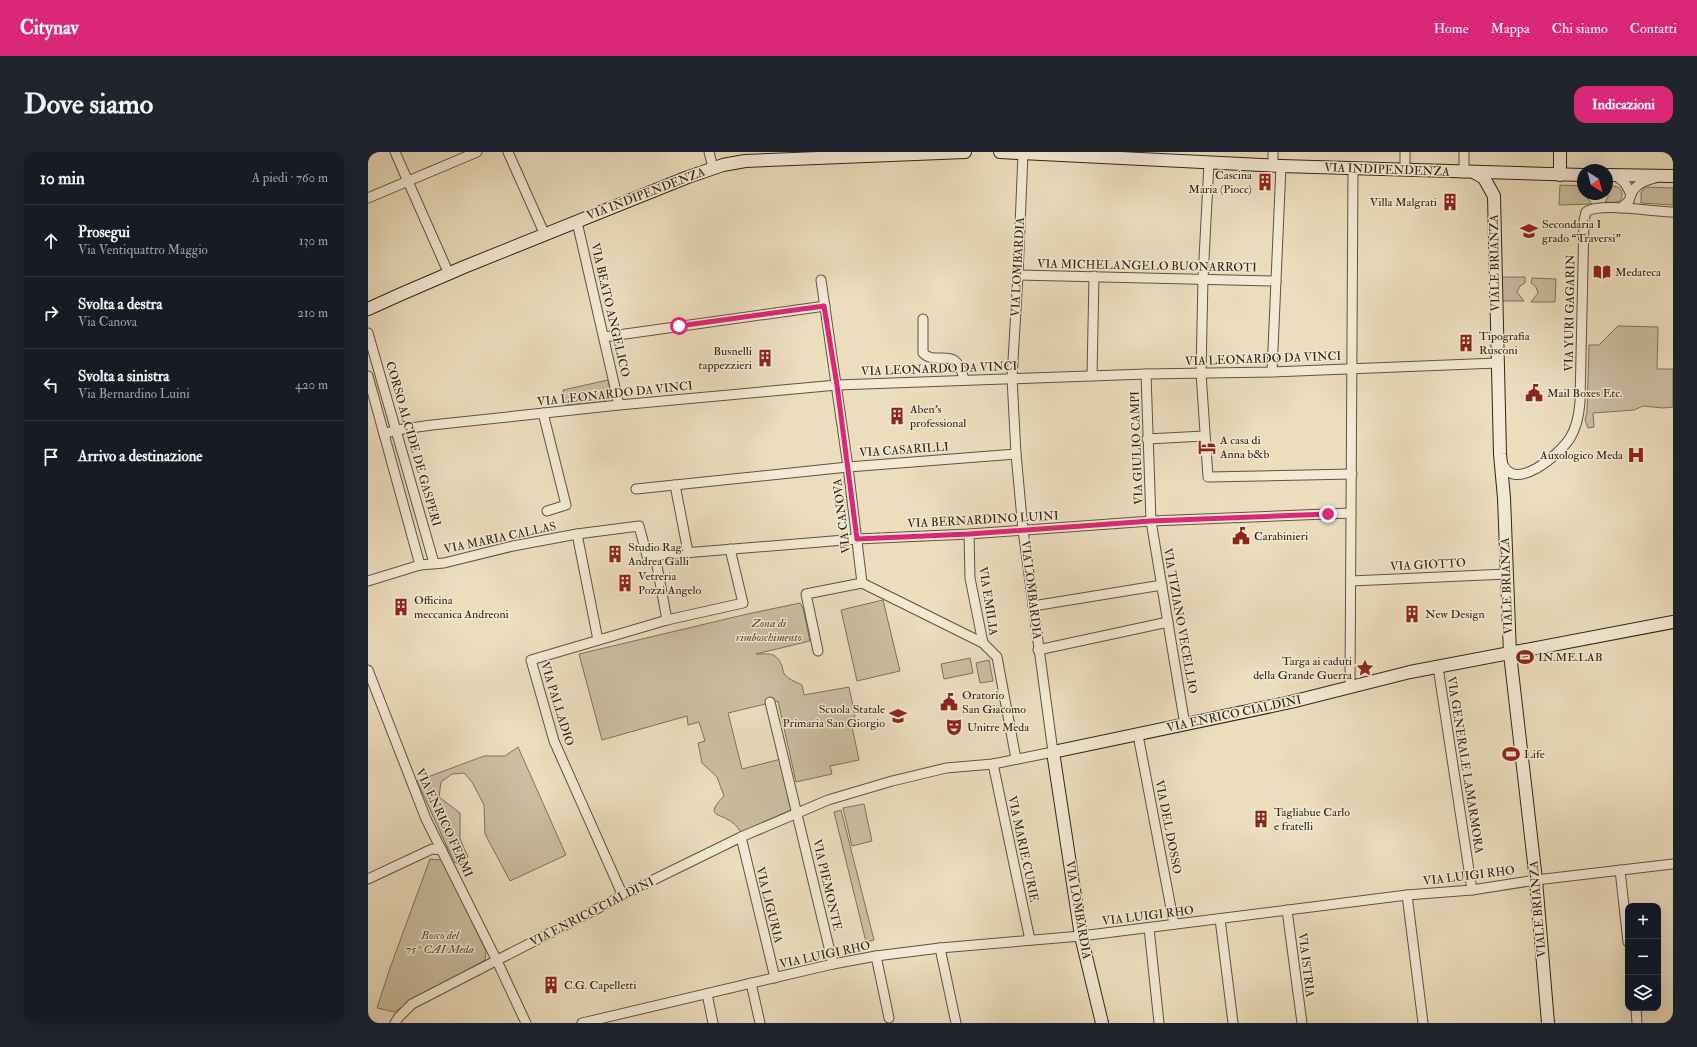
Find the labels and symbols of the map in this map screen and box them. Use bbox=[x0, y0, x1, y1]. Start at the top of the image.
street label: VIA INDIPENDENZA bbox=[1324, 160, 1450, 180]
street label: VIA INDIPENDENZA bbox=[585, 164, 708, 224]
north arrow bbox=[1577, 164, 1613, 200]
place label: Cascina Maria (Piocc) bbox=[1188, 168, 1253, 197]
building icon: Cascina Maria (Piocc) bbox=[1255, 172, 1275, 192]
building icon: Villa Malgrati bbox=[1440, 192, 1460, 212]
place label: Villa Malgrati bbox=[1370, 195, 1437, 210]
street label: VIALE BRIANZA bbox=[1487, 214, 1503, 312]
street label: VIA LOMBARDIA bbox=[1008, 217, 1028, 317]
place label: Secondaria I grado “Traversi” bbox=[1542, 217, 1621, 246]
school or university icon: Secondaria I grado “Traversi” bbox=[1519, 221, 1539, 241]
street label: VIA BEATO ANGELICO bbox=[587, 241, 633, 379]
street label: VIA YURI GAGARIN bbox=[1561, 254, 1579, 372]
street label: VIA MICHELANGELO BUONARROTI bbox=[1037, 257, 1257, 275]
library icon: Medateca bbox=[1592, 262, 1612, 282]
place label: Medateca bbox=[1615, 265, 1662, 280]
route start bbox=[670, 317, 688, 335]
place label: Tipografia Rusconi bbox=[1479, 329, 1531, 358]
building icon: Tipografia Rusconi bbox=[1456, 333, 1476, 353]
place label: Busnelli tappezzieri bbox=[699, 344, 752, 373]
building icon: Busnelli tappezzieri bbox=[755, 348, 775, 368]
street label: VIA LEONARDO DA VINCI bbox=[1185, 349, 1342, 369]
street label: VIA LEONARDO DA VINCI bbox=[861, 359, 1018, 379]
street label: CORSO ALCIDE DE GASPERI bbox=[382, 360, 444, 528]
street label: VIA LEONARDO DA VINCI bbox=[536, 378, 694, 410]
public building icon: Mail Boxes Etc. bbox=[1524, 383, 1544, 403]
place label: Mail Boxes Etc. bbox=[1547, 386, 1622, 401]
street label: VIA GIULIO CAMPI bbox=[1128, 391, 1146, 505]
place label: Aben's professional bbox=[909, 402, 966, 431]
building icon: Aben's professional bbox=[887, 406, 907, 426]
place label: A casa di Anna b&b bbox=[1219, 433, 1269, 462]
hotel icon: A casa di Anna b&b bbox=[1197, 437, 1217, 457]
street label: VIA CASARILLI bbox=[859, 439, 949, 461]
hospital icon: Auxologico Meda bbox=[1626, 445, 1646, 465]
place label: Auxologico Meda bbox=[1539, 448, 1624, 463]
street label: VIA CANOVA bbox=[830, 477, 854, 554]
route end bbox=[1319, 505, 1337, 523]
street label: VIA BERNARDINO LUINI bbox=[907, 509, 1059, 531]
street label: VIA MARIA CALLAS bbox=[442, 519, 558, 557]
public building icon: Carabinieri bbox=[1231, 526, 1251, 546]
place label: Carabinieri bbox=[1254, 529, 1308, 544]
street label: VIALE BRIANZA bbox=[1498, 537, 1516, 635]
place label: Studio Rag. Andrea Galli bbox=[627, 540, 689, 569]
street label: VIA LOMBARDIA bbox=[1017, 540, 1045, 641]
building icon: Studio Rag. Andrea Galli bbox=[605, 544, 625, 564]
street label: VIA TIZIANO VECELLIO bbox=[1160, 547, 1200, 695]
street label: VIA GIOTTO bbox=[1390, 556, 1466, 574]
street label: VIA EMILIA bbox=[975, 565, 1001, 637]
place label: Vetreria Pozzi Angelo bbox=[638, 569, 702, 598]
building icon: Vetreria Pozzi Angelo bbox=[615, 573, 635, 593]
place label: Officina meccanica Andreoni bbox=[414, 593, 509, 622]
building icon: Officina meccanica Andreoni bbox=[391, 597, 411, 617]
building icon: New Design bbox=[1402, 604, 1422, 624]
place label: New Design bbox=[1425, 607, 1485, 622]
park label: Zona di rimboschimento bbox=[736, 616, 802, 645]
sports icon: IN.ME.LAB bbox=[1515, 647, 1535, 667]
place label: IN.ME.LAB bbox=[1538, 650, 1603, 665]
place label: Targa ai caduti della Grande Guerra bbox=[1253, 654, 1353, 683]
place icon: Targa ai caduti della Grande Guerra bbox=[1355, 658, 1375, 678]
street label: VIA PALLADIO bbox=[537, 660, 577, 748]
street label: VIA GENERALE LAMARMORA bbox=[1444, 675, 1486, 855]
place label: Oratorio San Giacomo bbox=[962, 688, 1026, 717]
public building icon: Oratorio San Giacomo bbox=[939, 692, 959, 712]
street label: VIA ENRICO CIALDINI bbox=[1165, 692, 1303, 736]
place label: Scuola Statale Primaria San Giorgio bbox=[783, 702, 885, 731]
school or university icon: Scuola Statale Primaria San Giorgio bbox=[888, 706, 908, 726]
theatre icon: Unitre Meda bbox=[944, 717, 964, 737]
place label: Unitre Meda bbox=[967, 720, 1030, 735]
sports icon: Life bbox=[1501, 744, 1521, 764]
place label: Life bbox=[1524, 747, 1545, 762]
street label: VIA ENRICO FERMI bbox=[412, 766, 476, 880]
street label: VIA DEL DOSSO bbox=[1152, 779, 1185, 876]
street label: VIA MARIE CURIE bbox=[1004, 795, 1042, 904]
place label: Tagliabue Carlo e fratelli bbox=[1274, 805, 1350, 834]
building icon: Tagliabue Carlo e fratelli bbox=[1251, 809, 1271, 829]
street label: VIA PIEMONTE bbox=[809, 838, 845, 933]
street label: VIA LOMBARDIA bbox=[1062, 860, 1094, 961]
street label: VIALE BRIANZA bbox=[1526, 860, 1550, 958]
street label: VIA LUIGI RHO bbox=[1422, 863, 1516, 889]
street label: VIA LIGURIA bbox=[752, 865, 786, 945]
street label: VIA ENRICO CIALDINI bbox=[527, 874, 657, 950]
street label: VIA LUIGI RHO bbox=[1101, 903, 1195, 929]
park label: Bosco del 75° CAI Meda bbox=[406, 928, 475, 957]
street label: VIA ISTRIA bbox=[1295, 932, 1317, 999]
street label: VIA LUIGI RHO bbox=[778, 938, 872, 972]
building icon: C.G. Capelletti bbox=[541, 975, 561, 995]
place label: C.G. Capelletti bbox=[564, 978, 636, 993]

